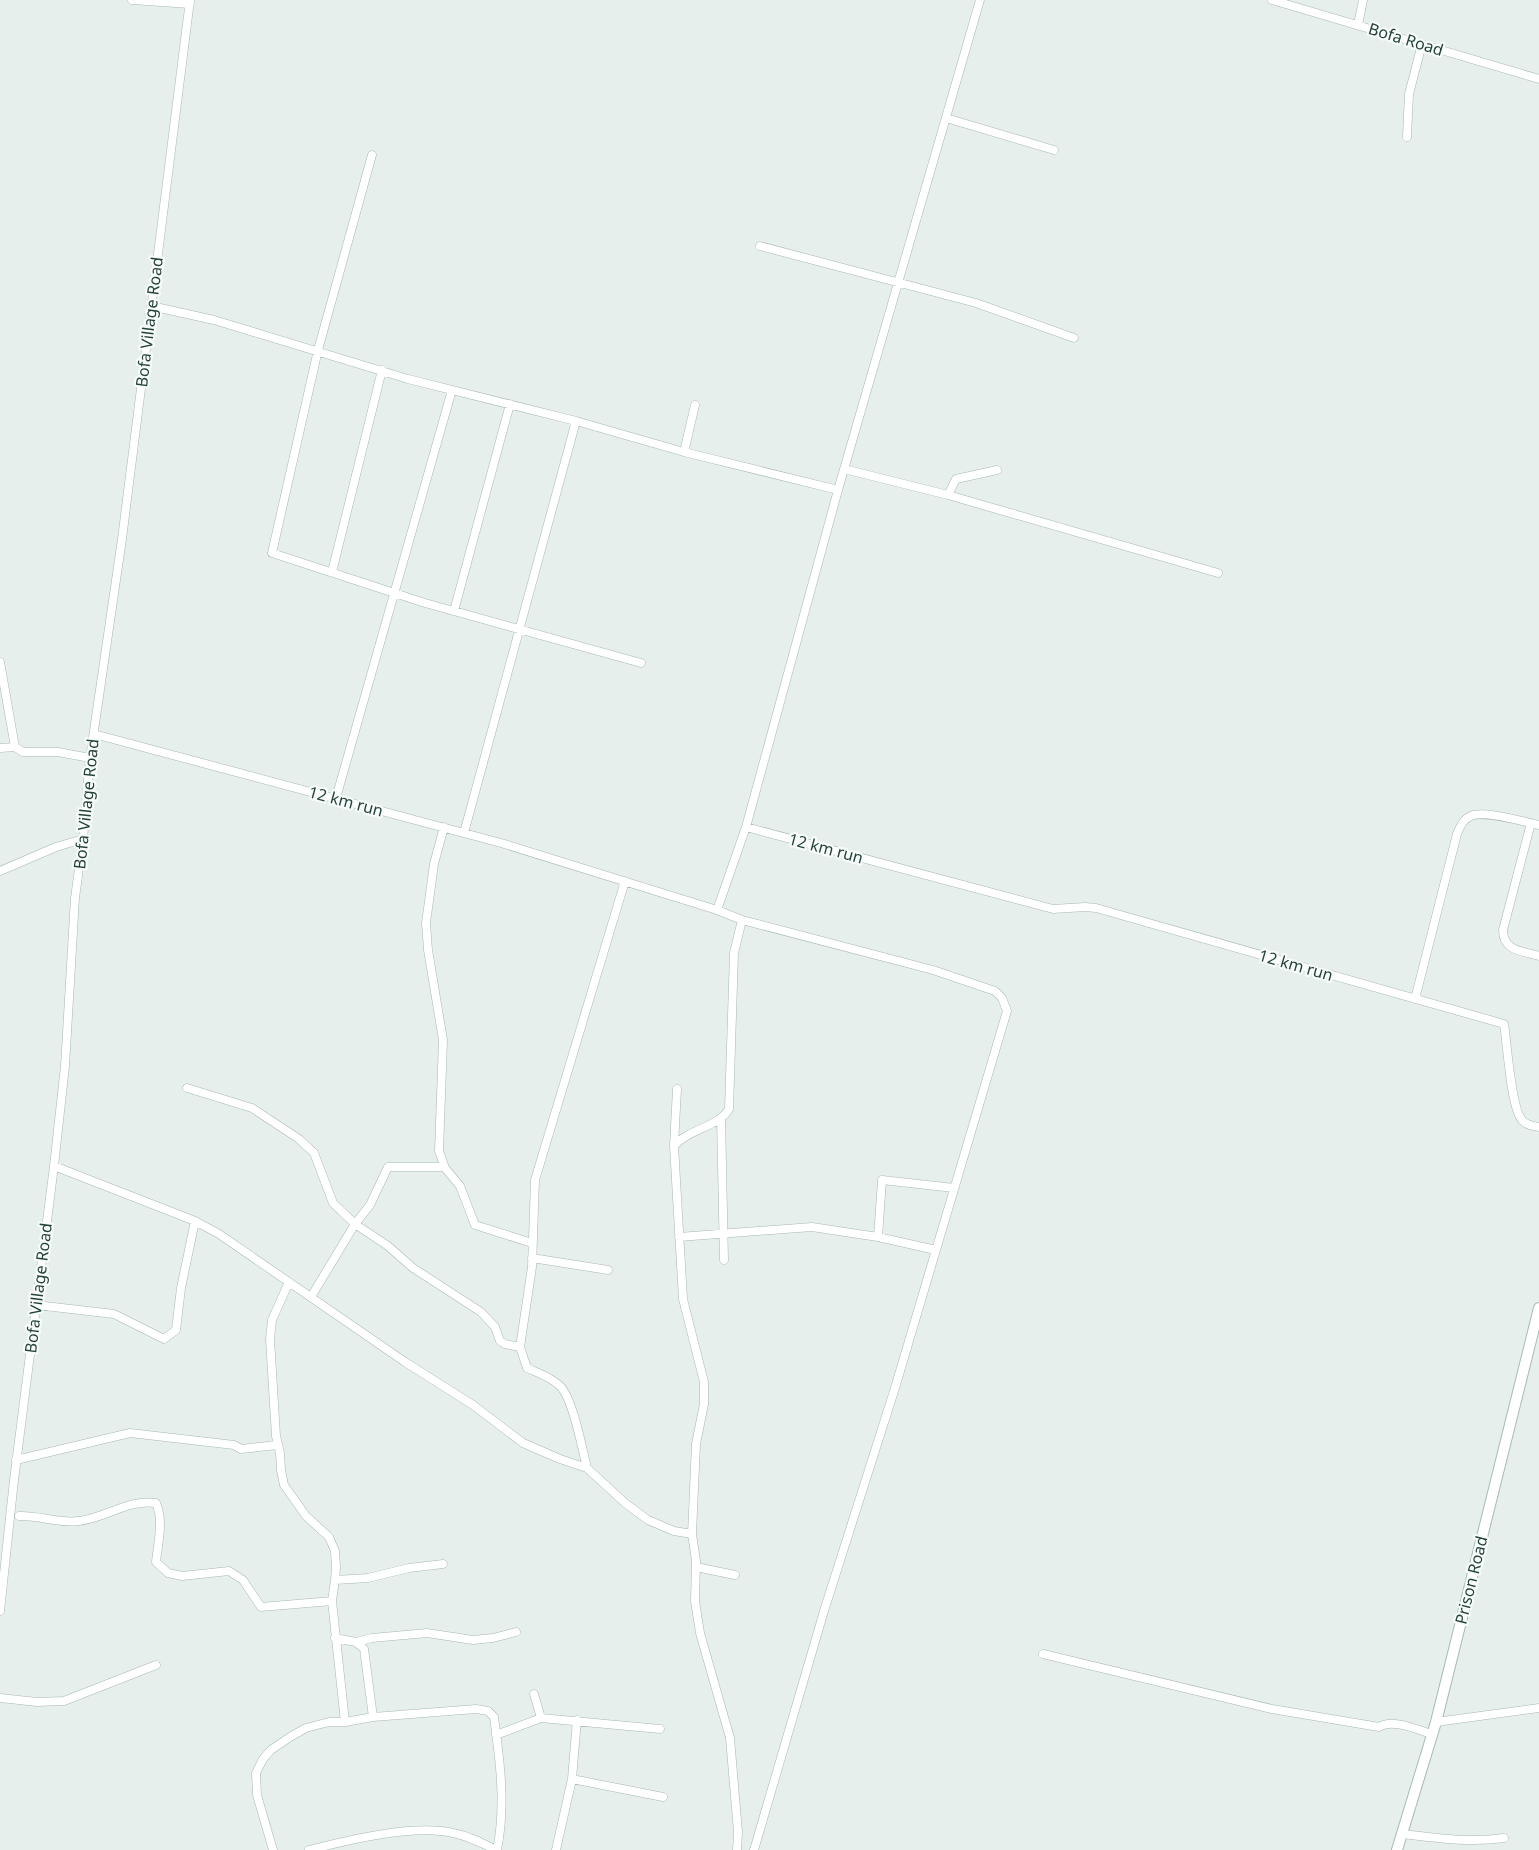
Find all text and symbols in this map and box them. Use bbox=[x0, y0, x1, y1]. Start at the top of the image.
street label: Bofa Road bbox=[1366, 17, 1446, 61]
street label: Bofa Village Road bbox=[130, 256, 168, 388]
street label: Bofa Village Road bbox=[68, 738, 104, 870]
street label: 12 km run bbox=[306, 780, 386, 822]
street label: 12 km run bbox=[786, 827, 866, 869]
street label: 12 km run bbox=[1256, 944, 1336, 986]
street label: Bofa Village Road bbox=[19, 1222, 57, 1354]
street label: Prison Road bbox=[1449, 1534, 1493, 1626]

